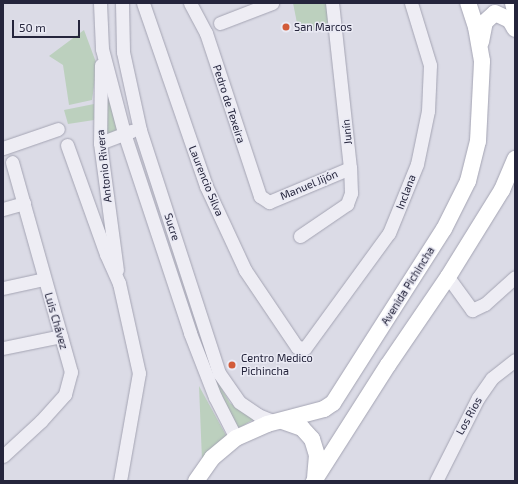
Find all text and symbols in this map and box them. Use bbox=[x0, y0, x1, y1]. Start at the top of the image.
scale bar bbox=[14, 12, 82, 38]
text: 50 m bbox=[19, 20, 46, 34]
place label: San Marcos bbox=[294, 20, 352, 34]
marker: San Marcos bbox=[281, 22, 291, 32]
street label: Pedro de Texeira bbox=[210, 63, 248, 145]
street label: Junín bbox=[339, 119, 355, 145]
street label: Antonio Rivera bbox=[94, 129, 114, 203]
street label: Laurencio Silva bbox=[186, 144, 226, 218]
street label: Manuel Jijón bbox=[278, 167, 340, 203]
street label: Inclana bbox=[393, 173, 419, 211]
street label: Sucre bbox=[161, 212, 183, 242]
street label: Avenida Pichincha bbox=[379, 244, 437, 328]
street label: Luis Chávez bbox=[42, 291, 70, 351]
place label: Centro Medico Pichincha bbox=[241, 352, 313, 378]
marker: Centro Medico Pichincha bbox=[226, 359, 238, 371]
street label: Los Rios bbox=[453, 395, 485, 437]

